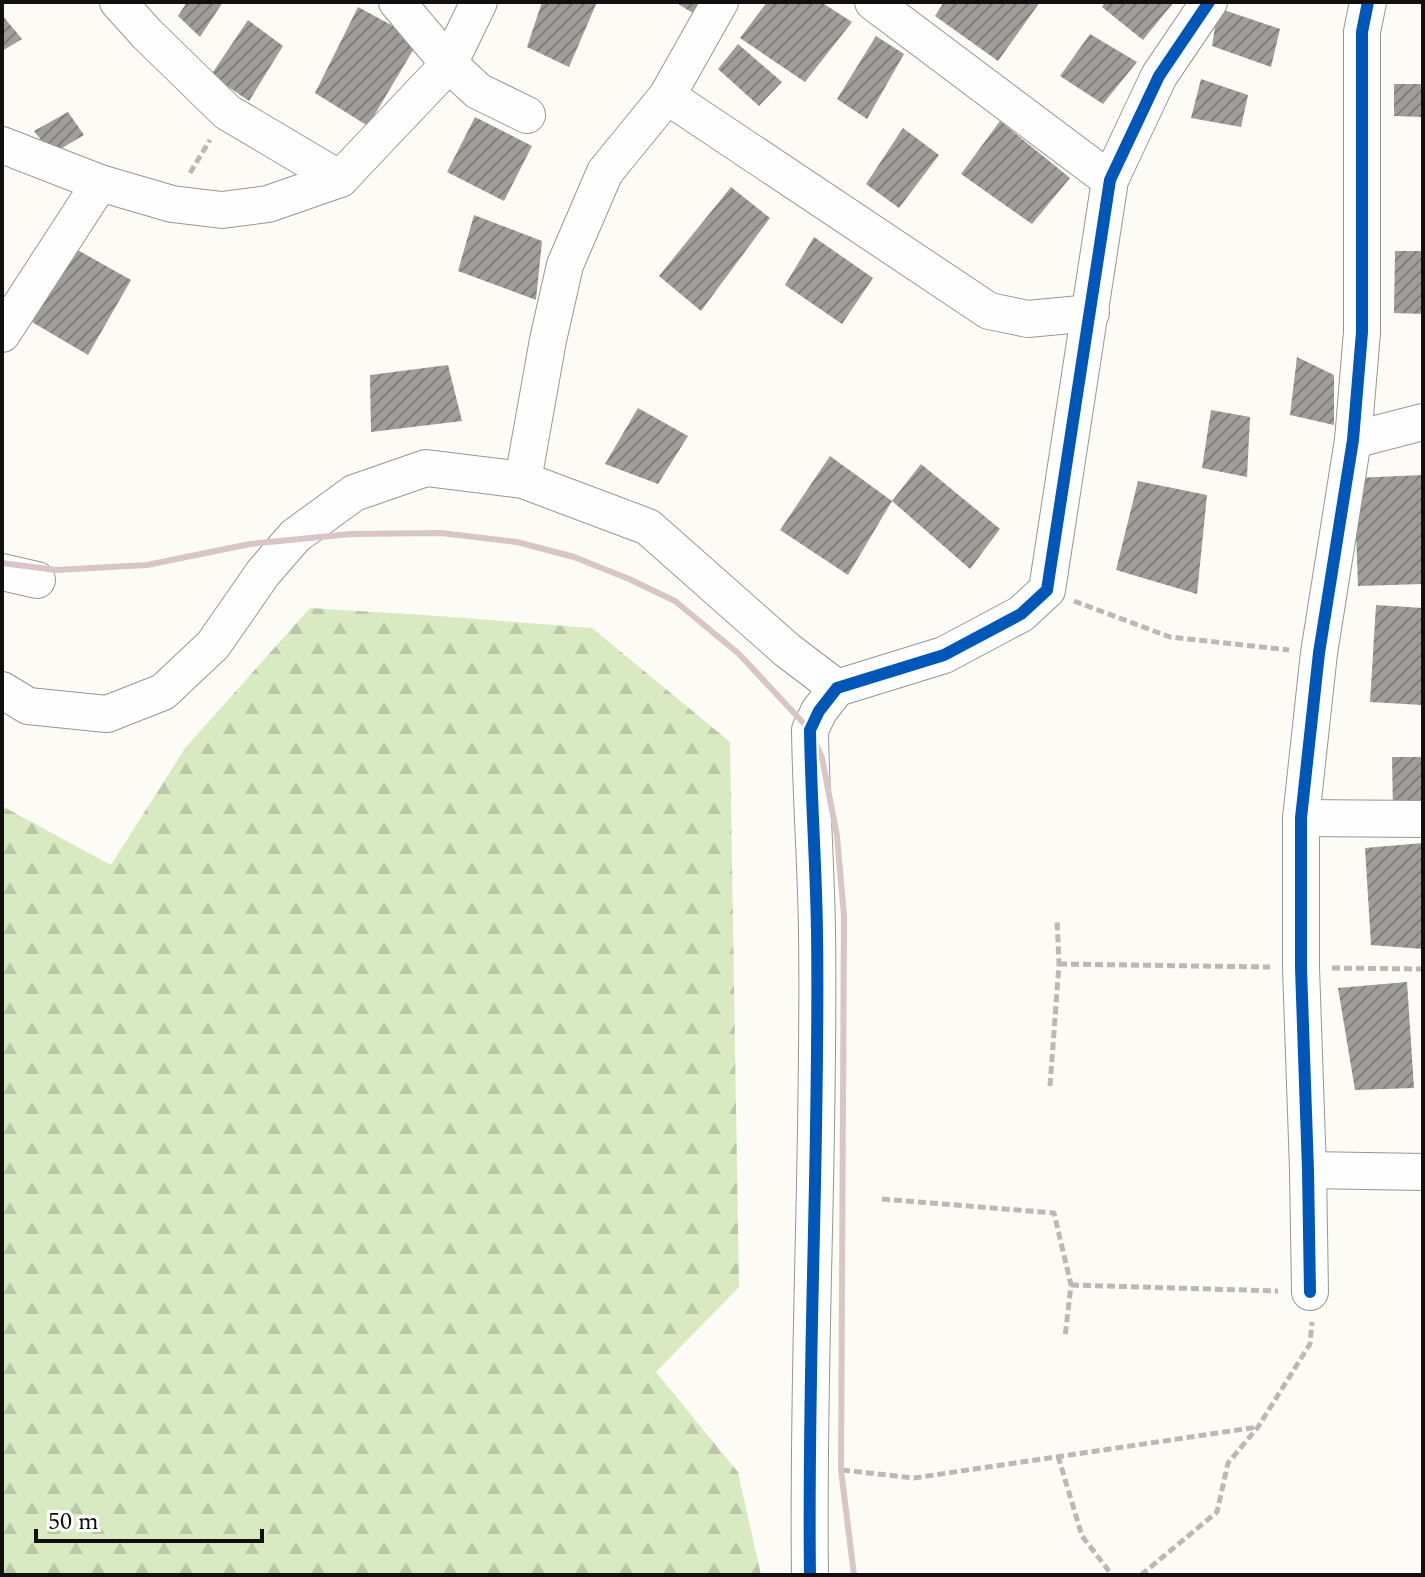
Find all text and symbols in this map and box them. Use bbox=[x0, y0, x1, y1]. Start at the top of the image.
scale bar bbox=[36, 1493, 262, 1543]
text: 50 m bbox=[48, 1504, 99, 1540]

